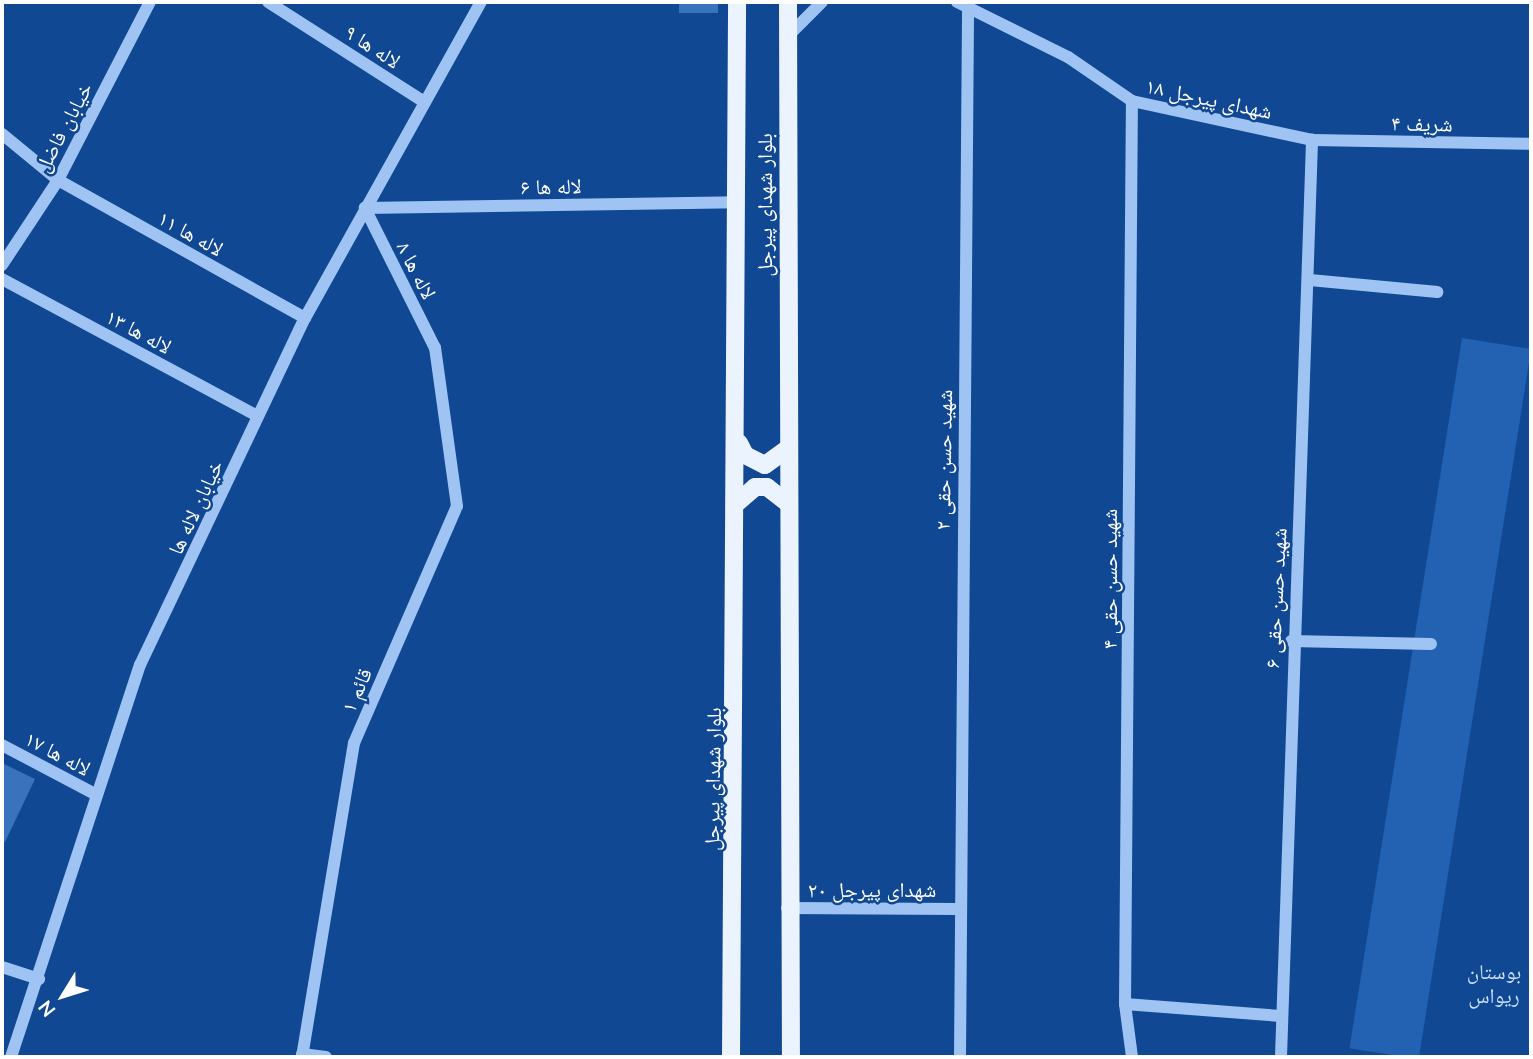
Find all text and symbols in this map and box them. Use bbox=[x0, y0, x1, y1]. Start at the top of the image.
street label: لاله ها ۹ bbox=[340, 19, 406, 73]
street label: شهدای پیرجل ۱۸ bbox=[1143, 72, 1275, 124]
street label: خیابان فاضل bbox=[29, 78, 97, 176]
street label: شریف ۴ bbox=[1391, 110, 1453, 136]
street label: بلوار شهدای پیرجل bbox=[751, 133, 777, 277]
street label: لاله ها ۶ bbox=[520, 173, 582, 199]
street label: لاله ها ۱۱ bbox=[154, 205, 228, 261]
street label: لاله ها ۸ bbox=[392, 237, 442, 303]
street label: لاله ها ۱۳ bbox=[102, 303, 176, 359]
street label: شهید حسن حقی ۲ bbox=[929, 389, 957, 531]
street label: خیابان لاله ها bbox=[162, 456, 228, 558]
street label: شهید حسن حقی ۴ bbox=[1096, 509, 1122, 649]
street label: شهید حسن حقی ۶ bbox=[1259, 527, 1291, 669]
street label: قائم ۱ bbox=[335, 664, 377, 716]
street label: بلوار شهدای پیرجل bbox=[698, 707, 726, 851]
street label: لاله ها ۱۷ bbox=[21, 725, 95, 781]
street label: شهدای پیرجل ۲۰ bbox=[808, 876, 936, 902]
park label: بوستان ریواس bbox=[1467, 958, 1521, 1008]
north arrow bbox=[28, 961, 98, 1031]
text: N bbox=[33, 996, 60, 1022]

